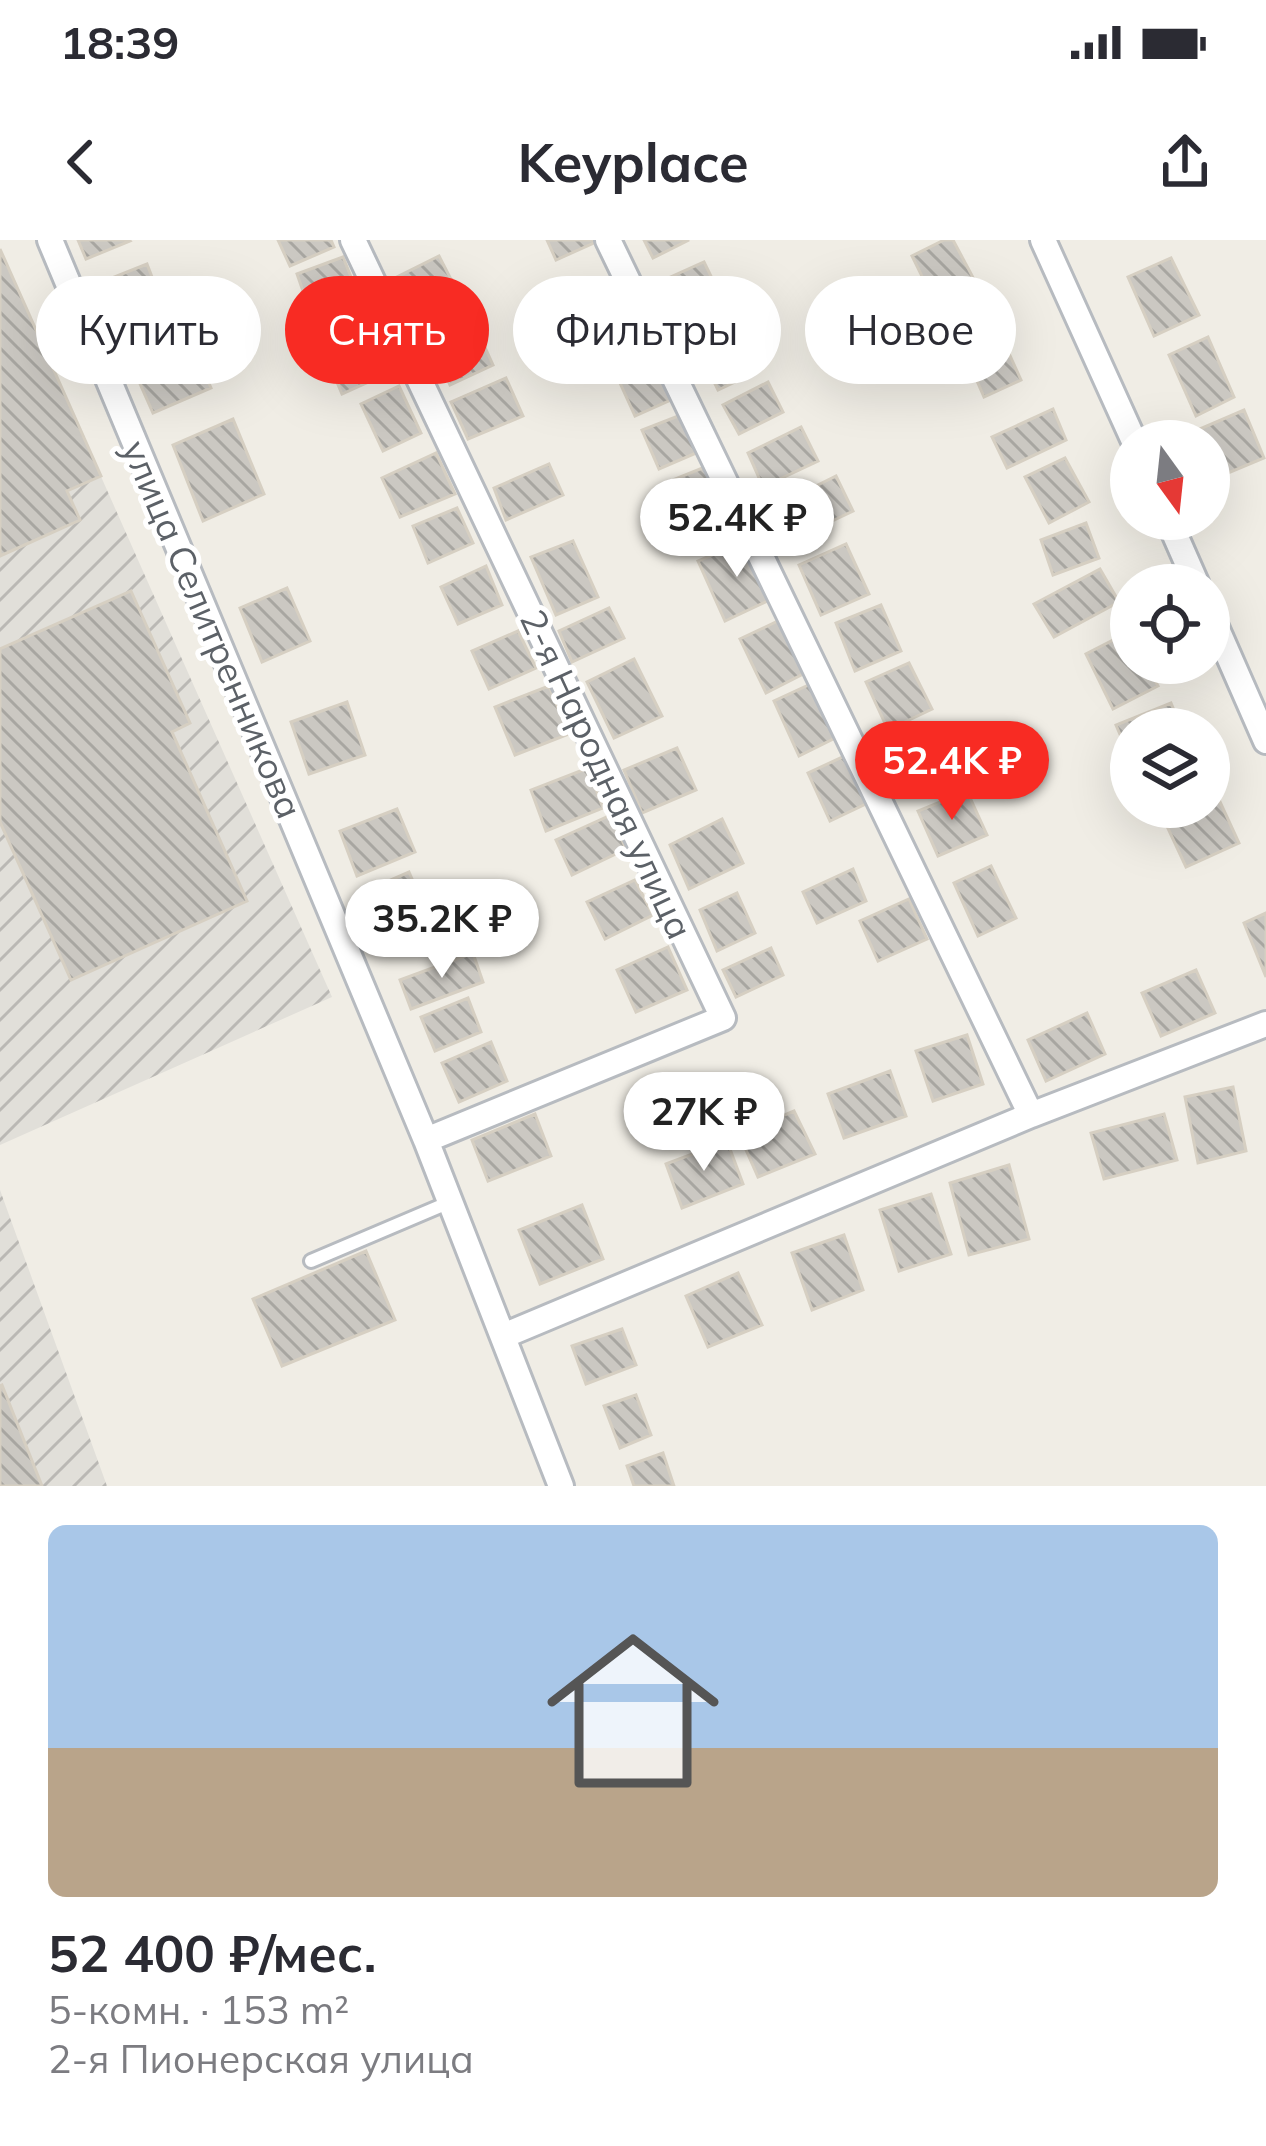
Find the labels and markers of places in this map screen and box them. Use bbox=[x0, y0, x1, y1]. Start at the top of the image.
pin: 52.4K ₽ bbox=[626, 478, 848, 580]
pin: 52.4K ₽ bbox=[841, 721, 1063, 823]
pin: 35.2K ₽ bbox=[331, 879, 553, 981]
pin: 27K ₽ bbox=[620, 1072, 788, 1174]

